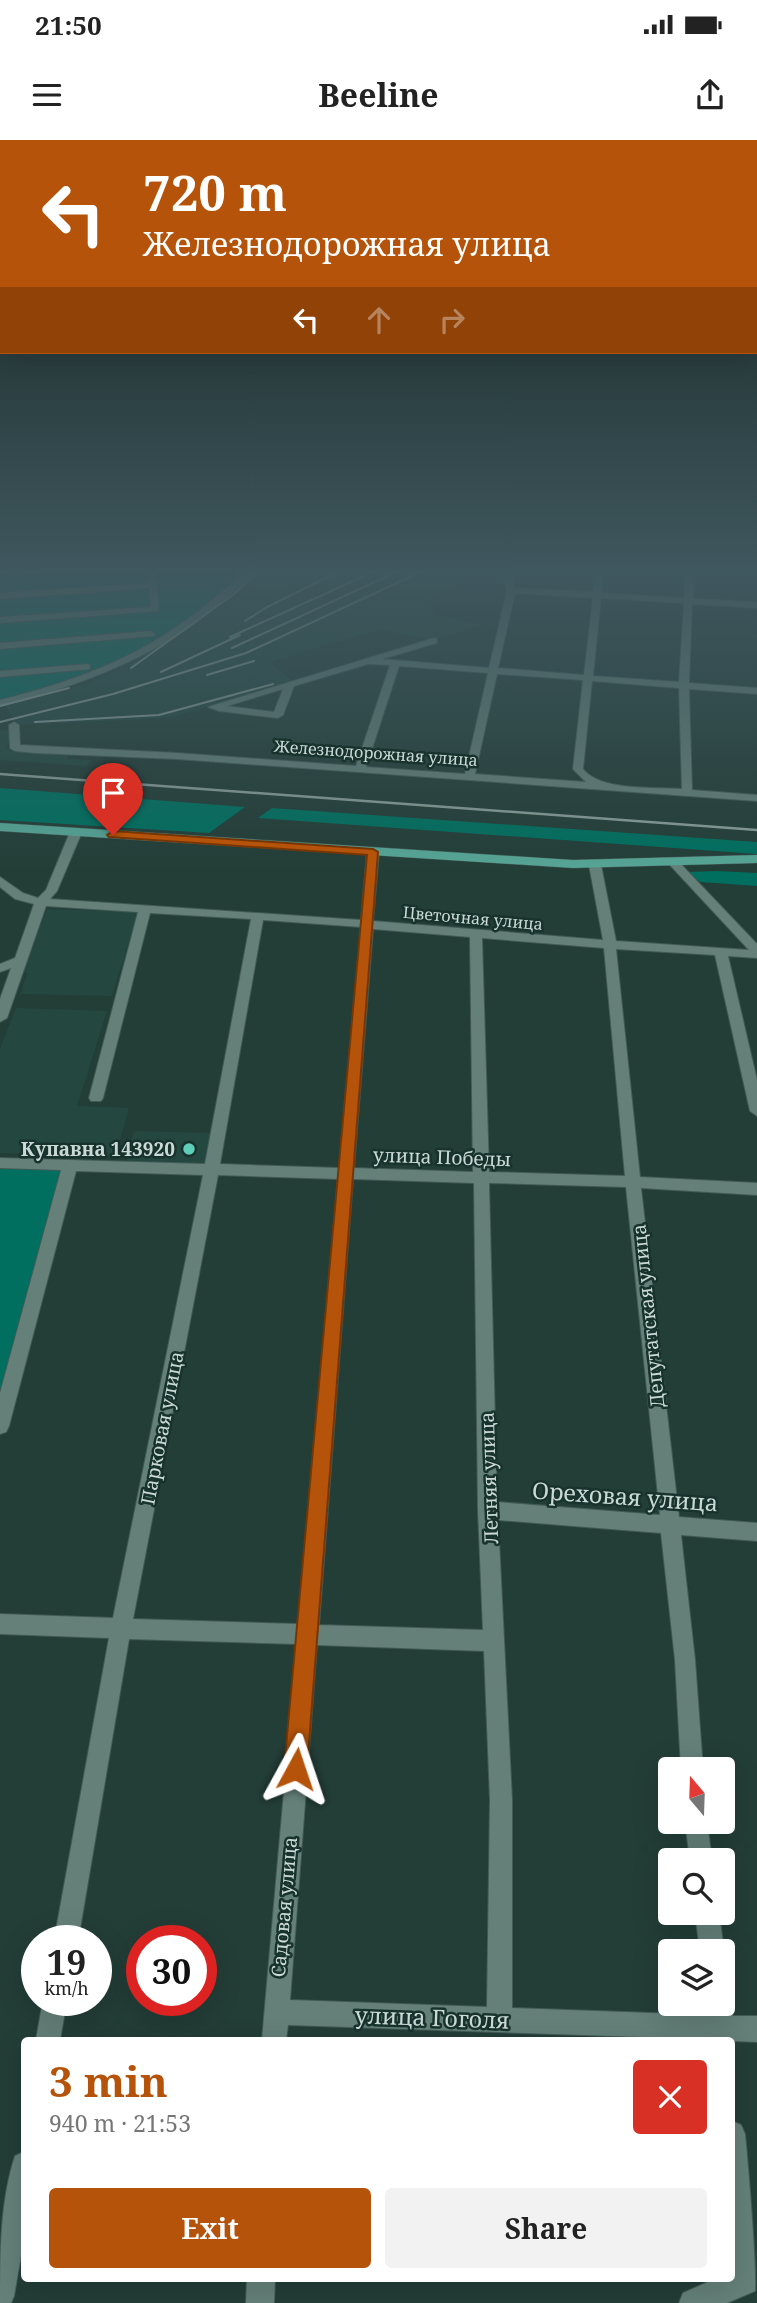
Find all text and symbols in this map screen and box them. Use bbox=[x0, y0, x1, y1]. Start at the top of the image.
text: 21:50 bbox=[35, 7, 102, 43]
text: Beeline bbox=[318, 73, 439, 116]
icon: menu bbox=[28, 76, 66, 114]
icon: share bbox=[691, 76, 729, 114]
text: 720 m bbox=[143, 159, 287, 225]
icon: left bbox=[28, 168, 119, 259]
text: Железнодорожная улица bbox=[143, 222, 551, 265]
icon: left bbox=[287, 301, 325, 339]
icon: ahead bbox=[360, 301, 398, 339]
icon: right bbox=[433, 301, 471, 339]
street label: Железнодорожная улица bbox=[272, 735, 479, 771]
pin bbox=[83, 763, 143, 835]
icon: arrive bbox=[94, 774, 132, 812]
street label: Цветочная улица bbox=[402, 901, 544, 935]
place label: Купавна 143920 bbox=[21, 1136, 175, 1162]
marker: Купавна 143920 bbox=[181, 1141, 197, 1157]
street label: улица Победы bbox=[373, 1142, 511, 1172]
street label: Депутатская улица bbox=[625, 1223, 671, 1409]
street label: Парковая улица bbox=[134, 1349, 190, 1507]
street label: Летняя улица bbox=[474, 1412, 504, 1544]
street label: Ореховая улица bbox=[531, 1474, 719, 1518]
position arrow bbox=[259, 1732, 333, 1806]
north arrow bbox=[658, 1757, 735, 1834]
map controls bbox=[658, 1757, 735, 2016]
street label: Садовая улица bbox=[265, 1836, 303, 1978]
button: search bbox=[658, 1848, 735, 1925]
speed limit sign: 30 bbox=[126, 1925, 217, 2016]
text: 19 bbox=[47, 1938, 86, 1985]
button: layers bbox=[658, 1939, 735, 2016]
text: km/h bbox=[44, 1976, 89, 2000]
street label: улица Гоголя bbox=[354, 1998, 510, 2036]
text: 3 min bbox=[49, 2052, 168, 2109]
button: close bbox=[633, 2060, 707, 2134]
text: 940 m · 21:53 bbox=[49, 2107, 191, 2139]
button: Exit bbox=[49, 2188, 371, 2268]
button: Share bbox=[385, 2188, 707, 2268]

